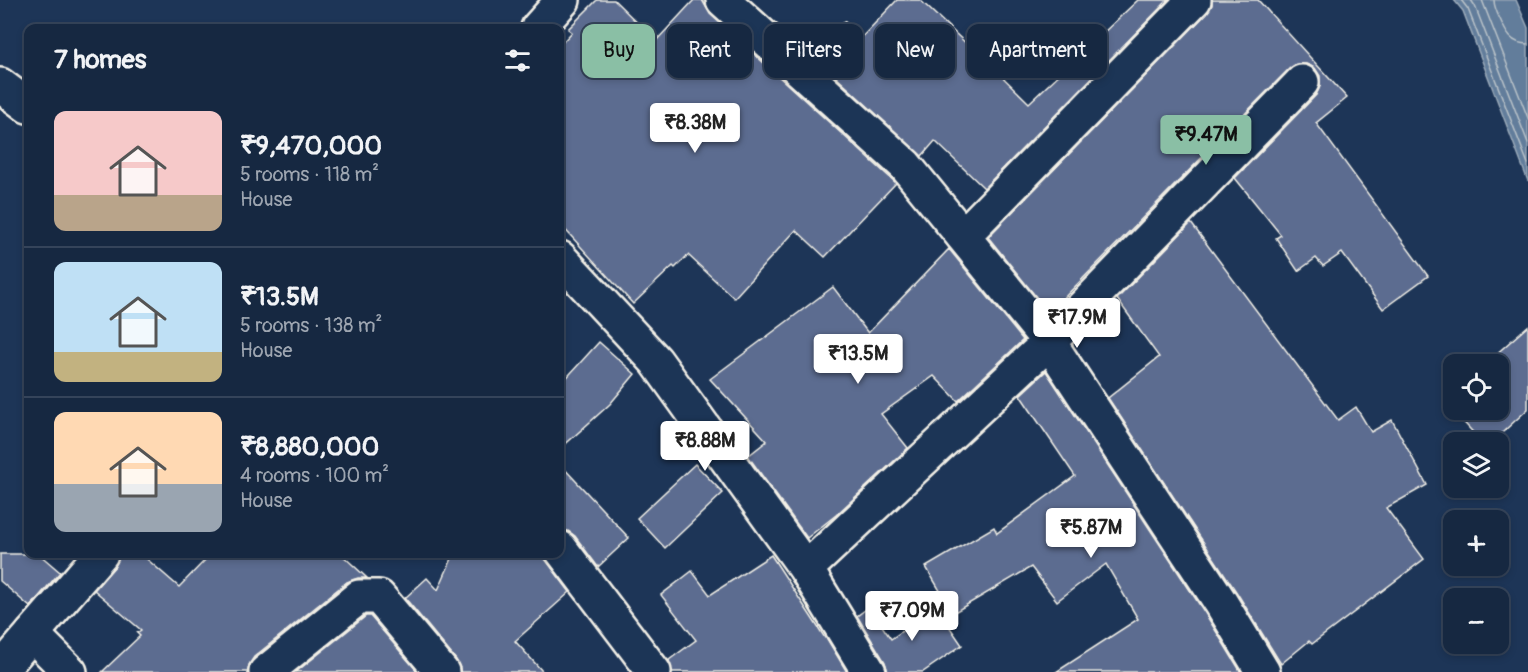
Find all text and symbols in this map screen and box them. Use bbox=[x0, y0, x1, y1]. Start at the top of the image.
chip: Buy bbox=[582, 24, 655, 78]
chip: Rent bbox=[667, 24, 752, 78]
chip: Filters bbox=[764, 24, 863, 78]
chip: New bbox=[875, 24, 955, 78]
chip: Apartment bbox=[967, 24, 1107, 78]
text: 7 homes bbox=[54, 44, 146, 76]
icon: filters bbox=[501, 44, 534, 77]
pin: ₹8.38M bbox=[646, 103, 744, 154]
text: ₹8.38M bbox=[664, 110, 726, 135]
pin: ₹9.47M bbox=[1157, 115, 1255, 166]
text: ₹9.47M bbox=[1174, 122, 1238, 147]
text: ₹9,470,000 bbox=[240, 130, 382, 162]
icon: home bbox=[102, 135, 174, 207]
text: 5 rooms · 118 m² bbox=[240, 162, 379, 187]
text: House bbox=[240, 187, 292, 212]
text: ₹13.5M bbox=[240, 281, 319, 313]
icon: home bbox=[102, 286, 174, 358]
pin: ₹17.9M bbox=[1028, 298, 1126, 349]
text: ₹17.9M bbox=[1047, 305, 1107, 330]
text: 5 rooms · 138 m² bbox=[240, 313, 382, 338]
pin: ₹13.5M bbox=[809, 334, 907, 385]
text: House bbox=[240, 338, 292, 363]
text: ₹13.5M bbox=[828, 341, 888, 366]
map controls bbox=[1443, 354, 1509, 654]
button: locate bbox=[1443, 354, 1509, 420]
pin: ₹8.88M bbox=[656, 421, 754, 472]
text: ₹8.88M bbox=[674, 428, 736, 453]
text: ₹8,880,000 bbox=[240, 431, 379, 463]
button: layers bbox=[1443, 432, 1509, 498]
icon: home bbox=[102, 436, 174, 508]
text: 4 rooms · 100 m² bbox=[240, 463, 389, 488]
text: House bbox=[240, 488, 292, 513]
pin: ₹5.87M bbox=[1042, 508, 1140, 559]
button: + bbox=[1443, 510, 1509, 576]
text: ₹5.87M bbox=[1060, 515, 1122, 540]
button: − bbox=[1443, 588, 1509, 654]
pin: ₹7.09M bbox=[863, 591, 961, 642]
text: ₹7.09M bbox=[879, 598, 945, 623]

